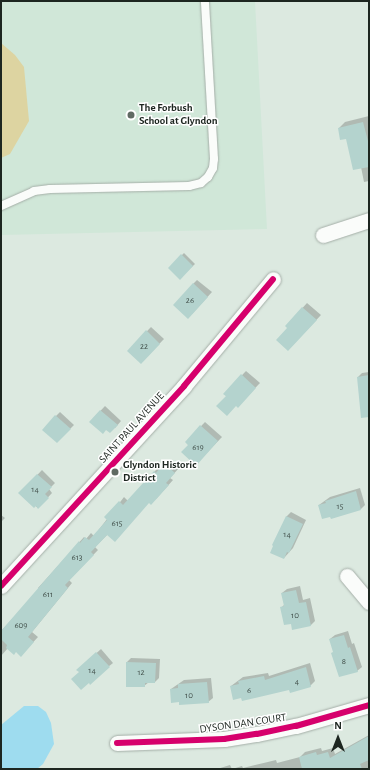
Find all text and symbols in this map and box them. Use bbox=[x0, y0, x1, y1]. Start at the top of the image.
place label: The Forbush School at Glyndon bbox=[139, 102, 218, 128]
marker: The Forbush School at Glyndon bbox=[126, 110, 136, 120]
house number: 26 bbox=[186, 296, 194, 306]
house number: 22 bbox=[140, 342, 148, 352]
street label: SAINT PAUL AVENUE bbox=[97, 390, 167, 466]
house number: 619 bbox=[192, 443, 204, 453]
place label: Glyndon Historic District bbox=[123, 459, 196, 485]
marker: Glyndon Historic District bbox=[110, 467, 120, 477]
house number: 14 bbox=[31, 485, 39, 495]
house number: 15 bbox=[337, 502, 343, 512]
house number: 615 bbox=[111, 519, 123, 529]
house number: 14 bbox=[283, 530, 291, 540]
house number: 613 bbox=[71, 553, 83, 563]
house number: 611 bbox=[43, 590, 53, 600]
house number: 10 bbox=[291, 611, 299, 621]
house number: 609 bbox=[14, 621, 28, 631]
house number: 8 bbox=[342, 657, 346, 667]
house number: 14 bbox=[88, 666, 96, 676]
house number: 12 bbox=[137, 668, 145, 678]
house number: 4 bbox=[295, 677, 299, 687]
house number: 6 bbox=[247, 686, 251, 696]
house number: 10 bbox=[185, 691, 193, 701]
street label: DYSON DAN COURT bbox=[199, 711, 287, 737]
north arrow bbox=[318, 718, 358, 758]
text: N bbox=[334, 720, 342, 731]

